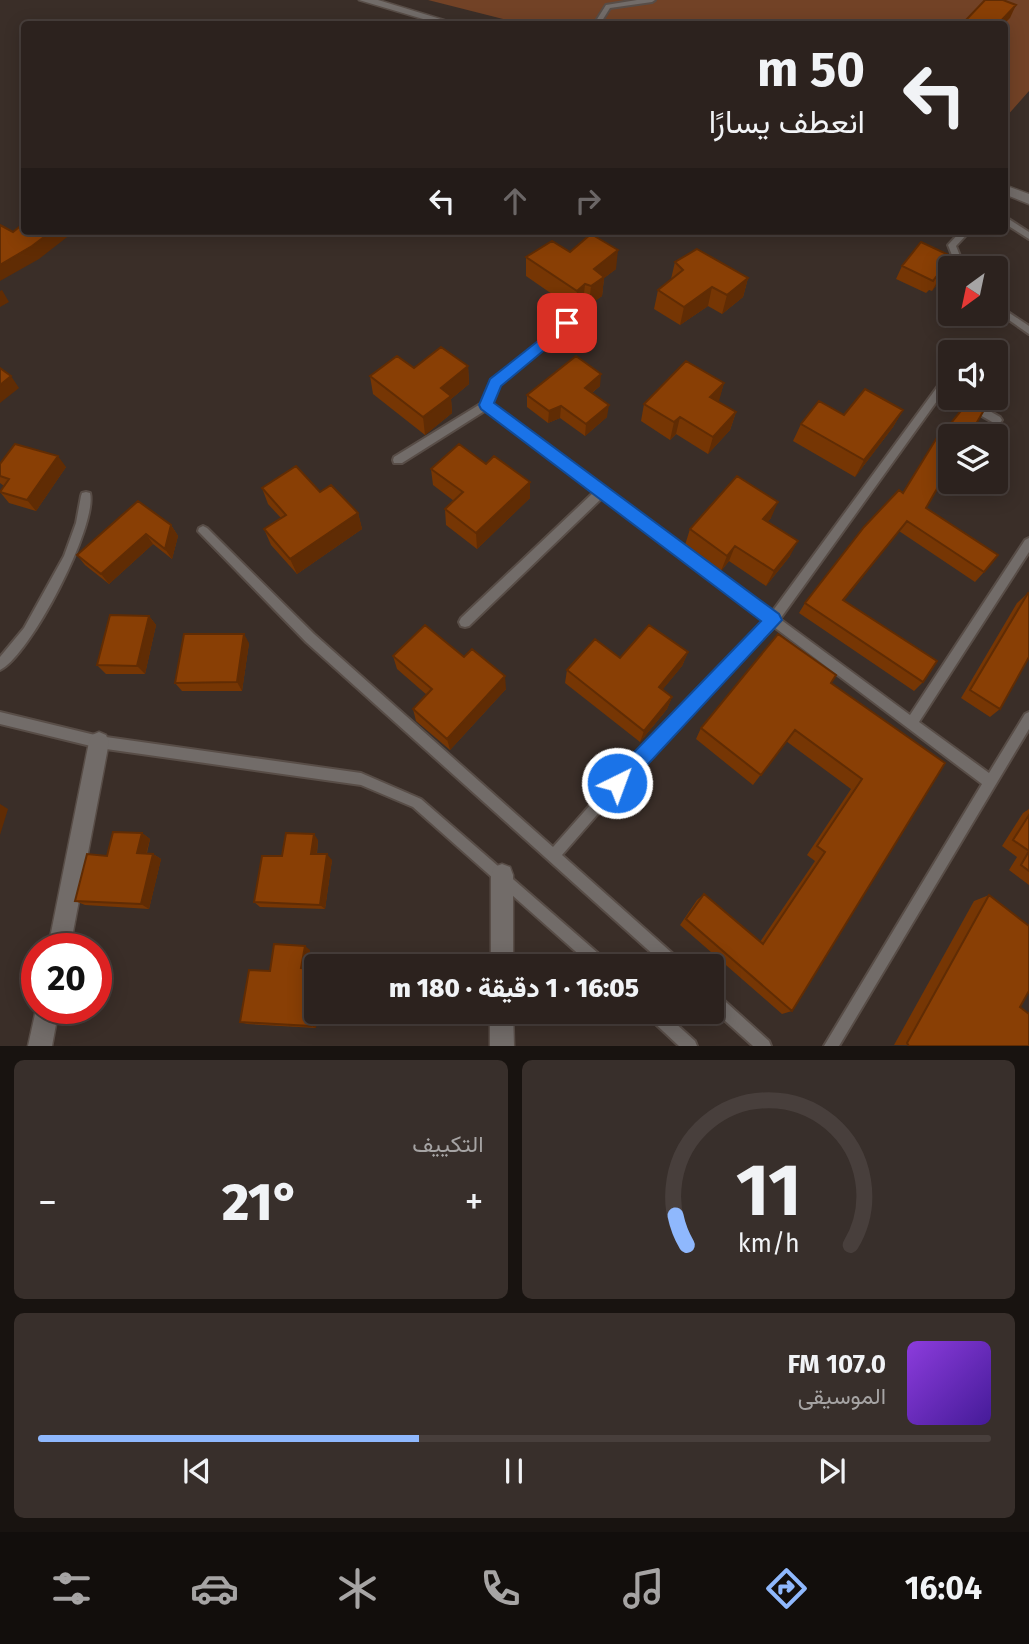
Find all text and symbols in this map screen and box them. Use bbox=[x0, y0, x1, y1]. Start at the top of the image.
text: 50 m bbox=[757, 40, 865, 99]
icon: left bbox=[889, 49, 980, 140]
text: انعطف يسارًا bbox=[709, 103, 865, 141]
icon: left bbox=[423, 182, 461, 220]
icon: ahead bbox=[496, 182, 534, 220]
icon: right bbox=[569, 182, 607, 220]
north arrow bbox=[938, 256, 1008, 326]
map controls bbox=[938, 256, 1008, 494]
pin bbox=[537, 293, 597, 353]
icon: arrive bbox=[548, 304, 586, 342]
button: sound bbox=[938, 340, 1008, 410]
button: layers bbox=[938, 424, 1008, 494]
position arrow bbox=[580, 746, 654, 820]
speed limit sign: 20 bbox=[21, 933, 112, 1024]
text: 16:05 · 1 دقيقة · 180 m bbox=[389, 973, 639, 1004]
text: التكييف bbox=[412, 1130, 484, 1158]
text: 11 bbox=[735, 1148, 801, 1235]
text: 21° bbox=[222, 1171, 300, 1234]
text: − bbox=[38, 1179, 57, 1225]
text: + bbox=[465, 1179, 483, 1225]
text: km/h bbox=[737, 1229, 799, 1259]
text: 107.0 FM bbox=[787, 1349, 886, 1380]
text: الموسيقى bbox=[798, 1382, 886, 1410]
icon: previous bbox=[178, 1452, 216, 1490]
icon: pause bbox=[495, 1452, 533, 1490]
icon: next bbox=[813, 1452, 851, 1490]
icon: filters bbox=[47, 1564, 96, 1613]
icon: car bbox=[190, 1564, 239, 1613]
icon: climate bbox=[333, 1564, 382, 1613]
icon: phone bbox=[476, 1564, 525, 1613]
icon: music bbox=[619, 1564, 668, 1613]
icon: directions bbox=[762, 1564, 811, 1613]
text: 16:04 bbox=[905, 1569, 982, 1607]

